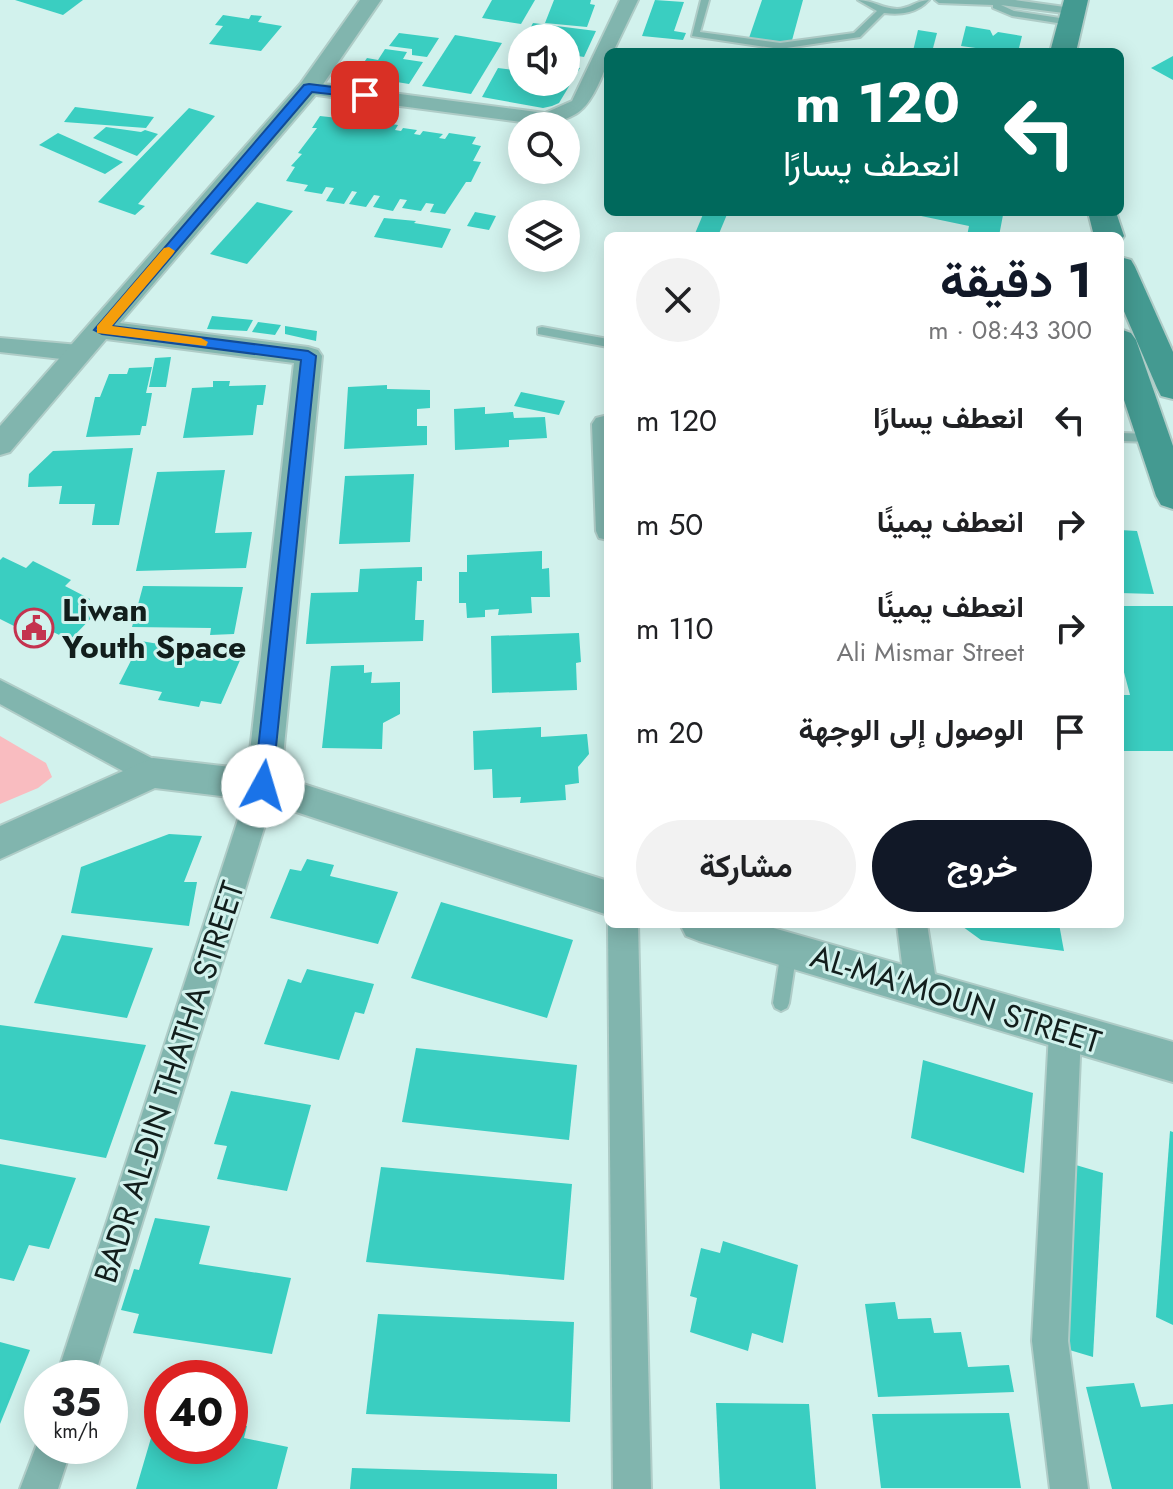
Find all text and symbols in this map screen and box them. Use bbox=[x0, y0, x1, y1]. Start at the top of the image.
map controls bbox=[508, 24, 580, 272]
button: sound bbox=[508, 24, 580, 96]
pin bbox=[331, 61, 399, 129]
text: 120 m bbox=[795, 62, 960, 143]
icon: arrive bbox=[343, 73, 387, 117]
icon: left bbox=[988, 80, 1092, 184]
button: search bbox=[508, 112, 580, 184]
text: انعطف يسارًا bbox=[783, 137, 960, 189]
button: layers bbox=[508, 200, 580, 272]
text: 1 دقيقة bbox=[940, 246, 1092, 315]
button: close bbox=[636, 258, 720, 342]
text: 300 m · 08:43 bbox=[928, 311, 1092, 349]
text: انعطف يسارًا bbox=[873, 396, 1024, 439]
icon: left bbox=[1048, 398, 1092, 442]
text: 120 m bbox=[636, 399, 717, 442]
text: انعطف يمينًا bbox=[877, 500, 1024, 543]
icon: right bbox=[1048, 502, 1092, 546]
text: 50 m bbox=[636, 503, 703, 546]
text: انعطف يمينًا bbox=[877, 585, 1024, 628]
place label: Liwan Youth Space bbox=[61, 587, 246, 670]
icon: right bbox=[1048, 606, 1092, 650]
public building icon: Liwan Youth Space bbox=[13, 607, 55, 649]
text: 110 m bbox=[636, 607, 713, 650]
text: Ali Mismar Street bbox=[836, 633, 1024, 671]
text: الوصول إلى الوجهة bbox=[799, 708, 1024, 751]
icon: arrive bbox=[1048, 710, 1092, 754]
text: 20 m bbox=[636, 711, 703, 754]
position arrow bbox=[221, 744, 305, 828]
button: مشاركة bbox=[636, 820, 856, 912]
button: خروج bbox=[872, 820, 1092, 912]
street label: BADR AL-DIN THATHA STREET bbox=[82, 875, 256, 1289]
street label: AL-MA'MOUN STREET bbox=[805, 933, 1107, 1065]
speed limit sign: 40 bbox=[144, 1360, 248, 1464]
text: 35 bbox=[51, 1373, 101, 1431]
text: km/h bbox=[53, 1417, 99, 1446]

